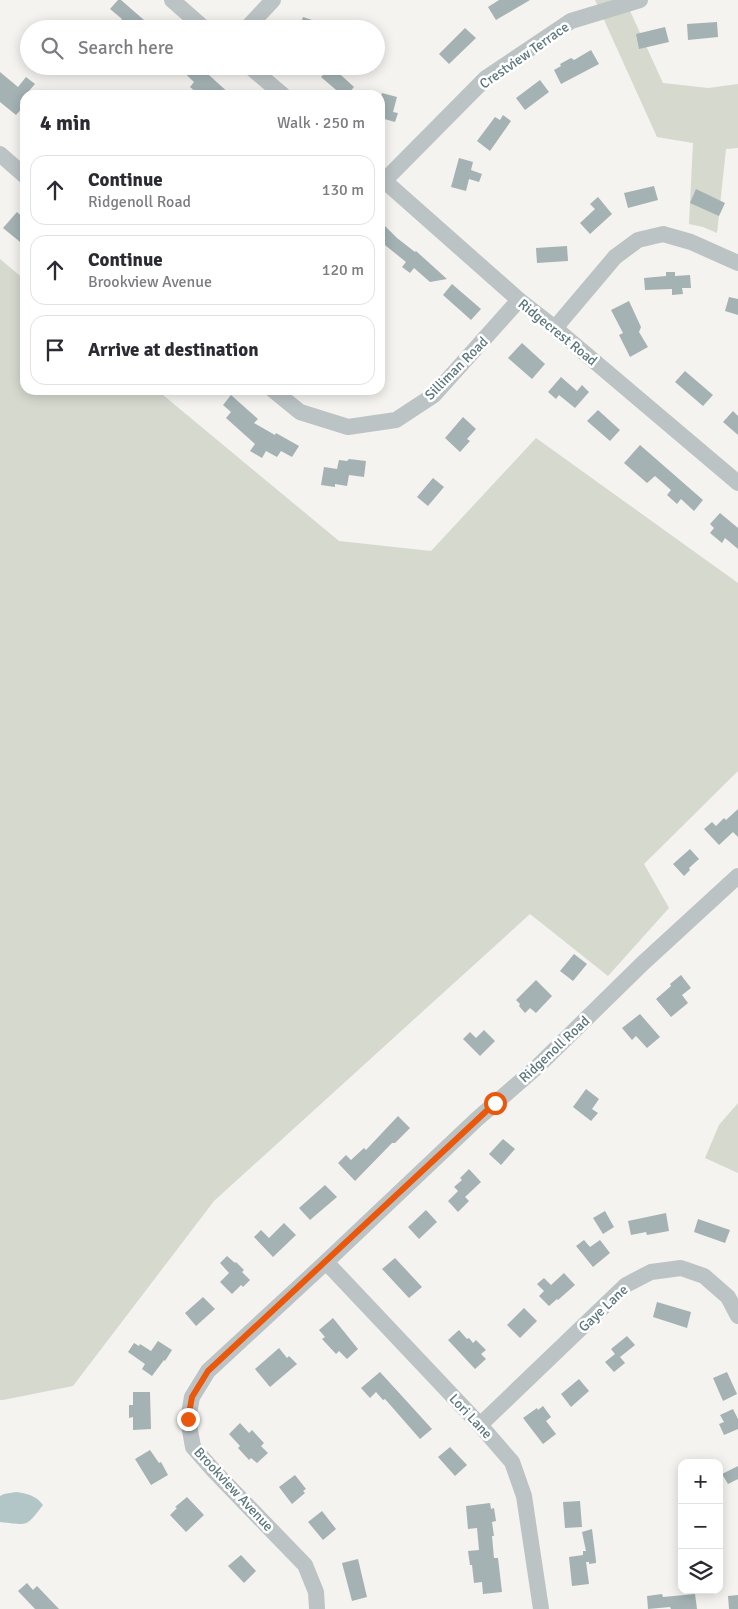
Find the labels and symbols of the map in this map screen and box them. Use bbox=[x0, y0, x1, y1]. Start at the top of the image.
street label: Crestview Terrace bbox=[476, 18, 572, 93]
street label: Ridgecrest Road bbox=[515, 295, 601, 369]
street label: Silliman Road bbox=[421, 333, 491, 403]
street label: Ridgenoll Road bbox=[516, 1012, 593, 1086]
route start bbox=[484, 1092, 507, 1115]
street label: Gaye Lane bbox=[575, 1281, 632, 1335]
street label: Lori Lane bbox=[446, 1390, 496, 1442]
route end bbox=[177, 1408, 200, 1431]
street label: Brookview Avenue bbox=[190, 1444, 277, 1535]

